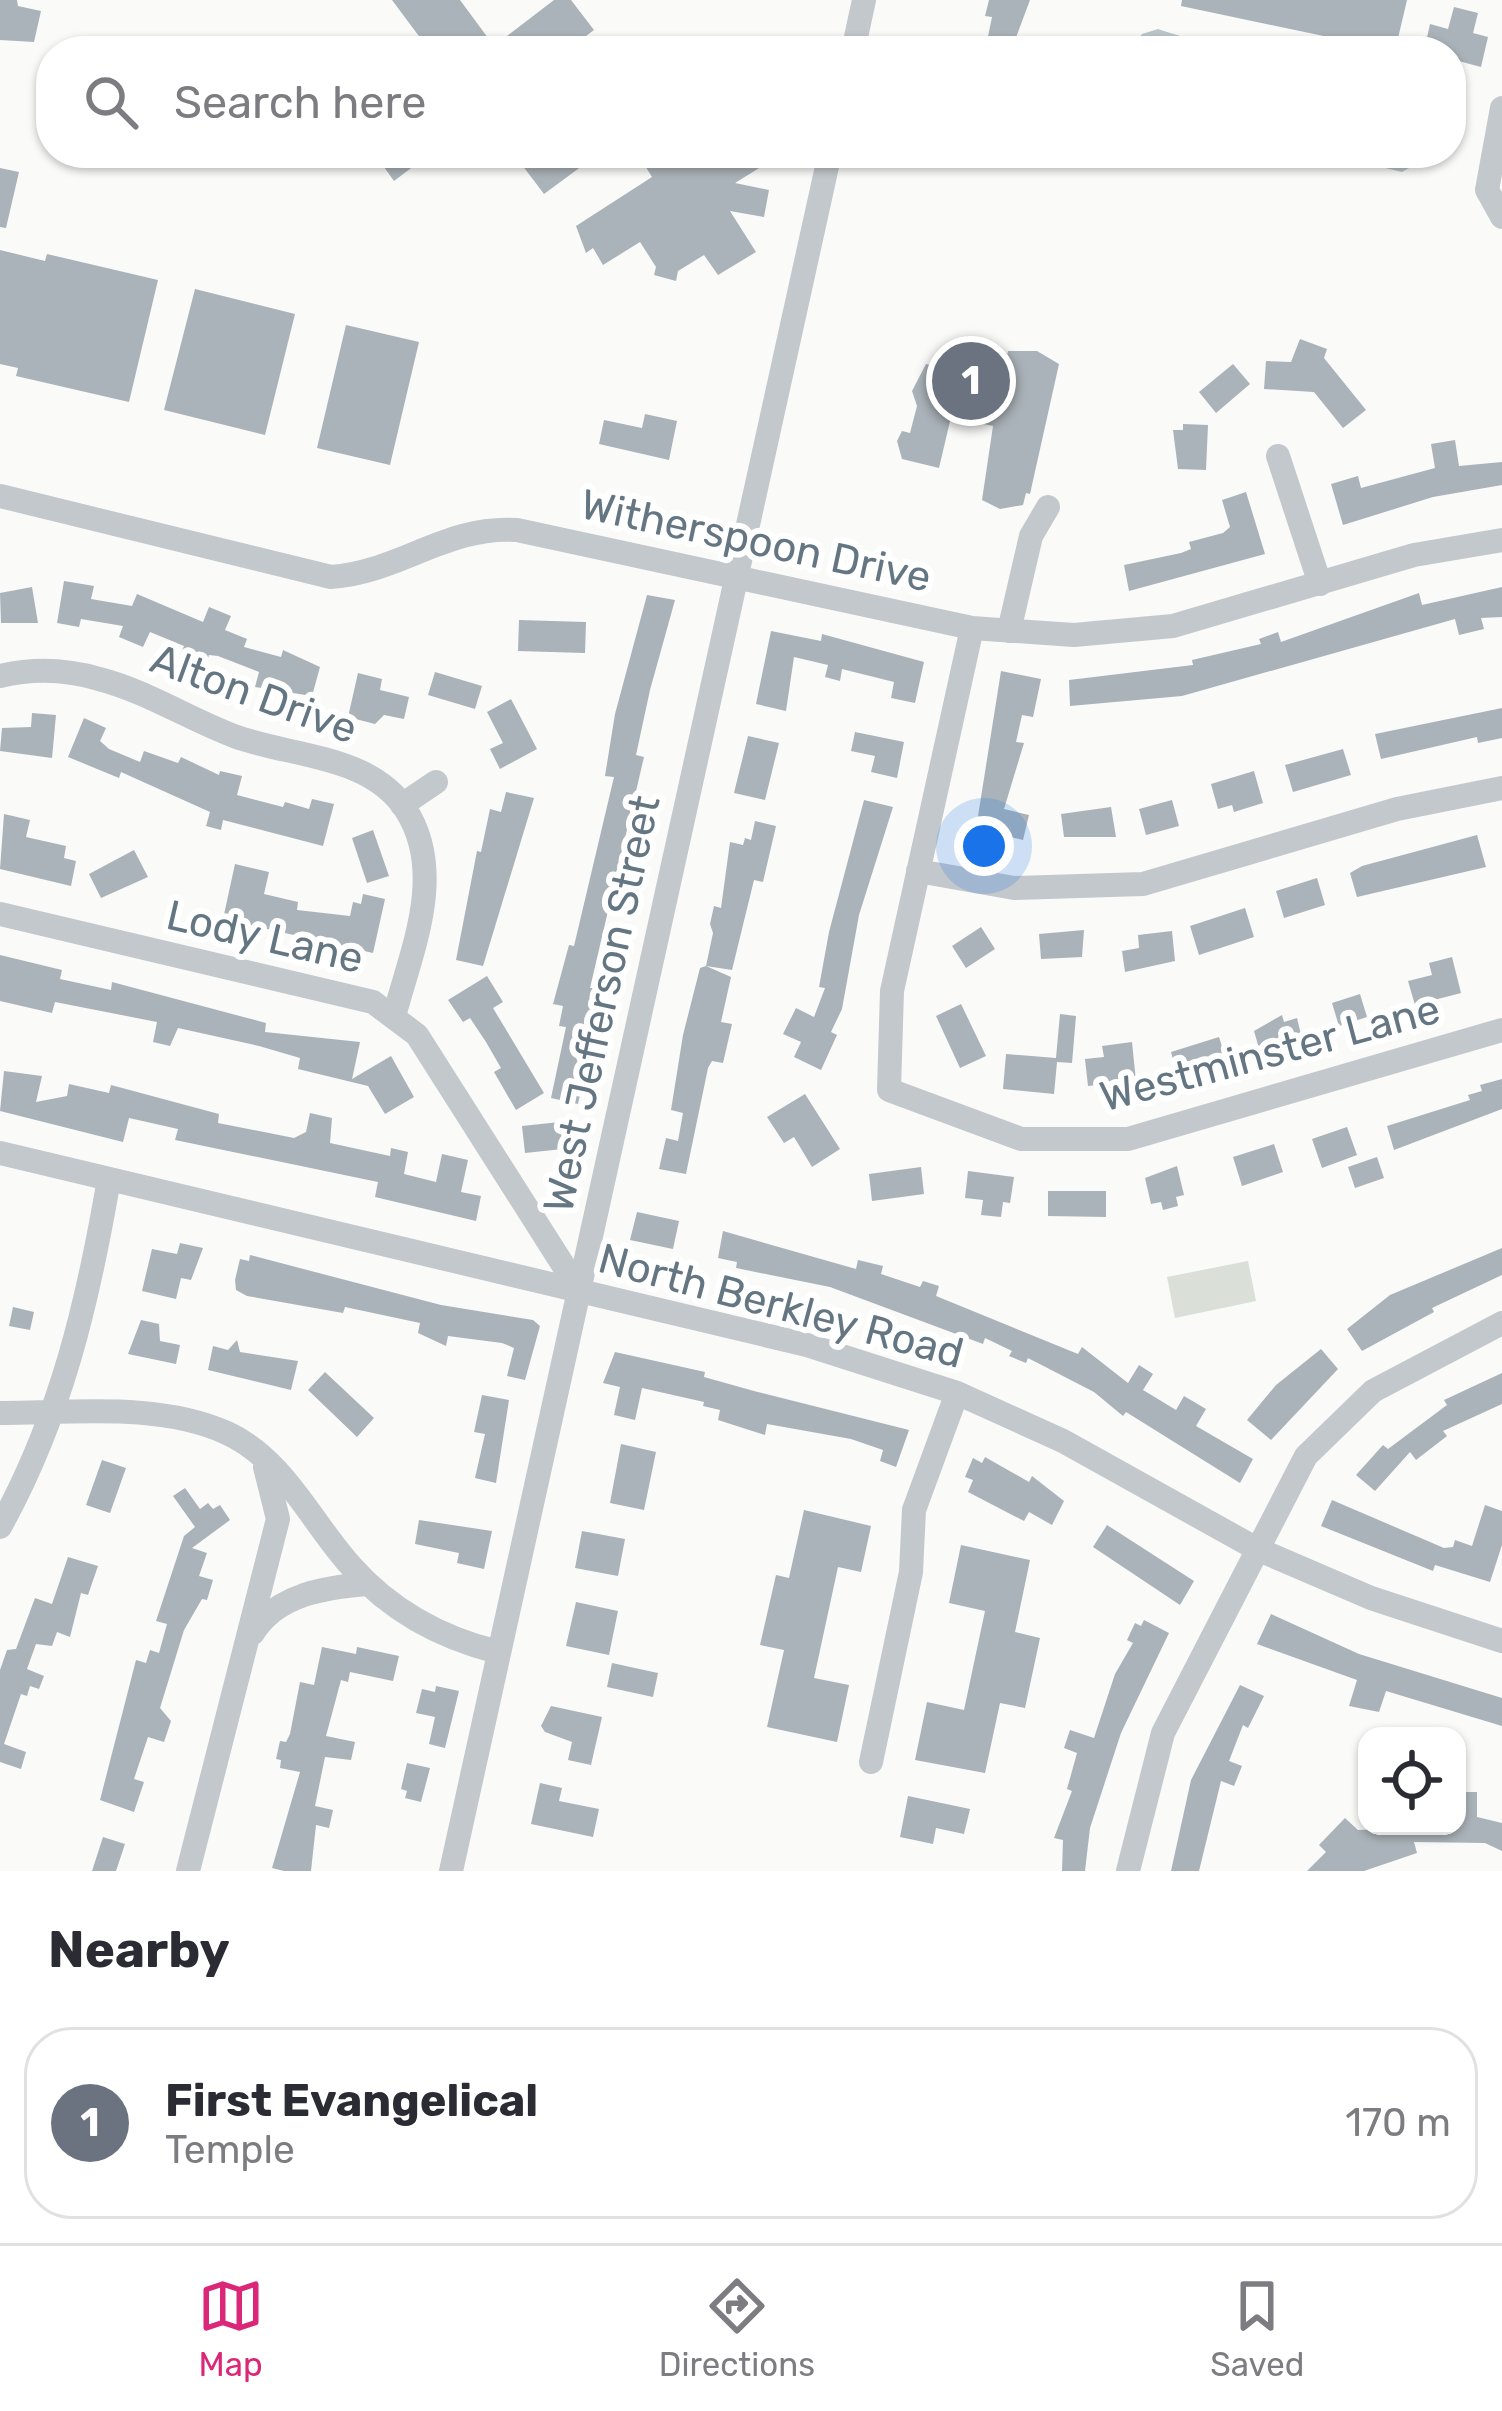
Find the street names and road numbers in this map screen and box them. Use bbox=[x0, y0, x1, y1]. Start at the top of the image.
street label: Witherspoon Drive bbox=[576, 479, 936, 603]
street label: Alton Drive bbox=[144, 634, 364, 754]
street label: West Jefferson Street bbox=[533, 791, 671, 1217]
street label: Lody Lane bbox=[162, 890, 368, 984]
street label: Westminster Lane bbox=[1095, 984, 1445, 1122]
street label: North Berkley Road bbox=[593, 1233, 969, 1379]

